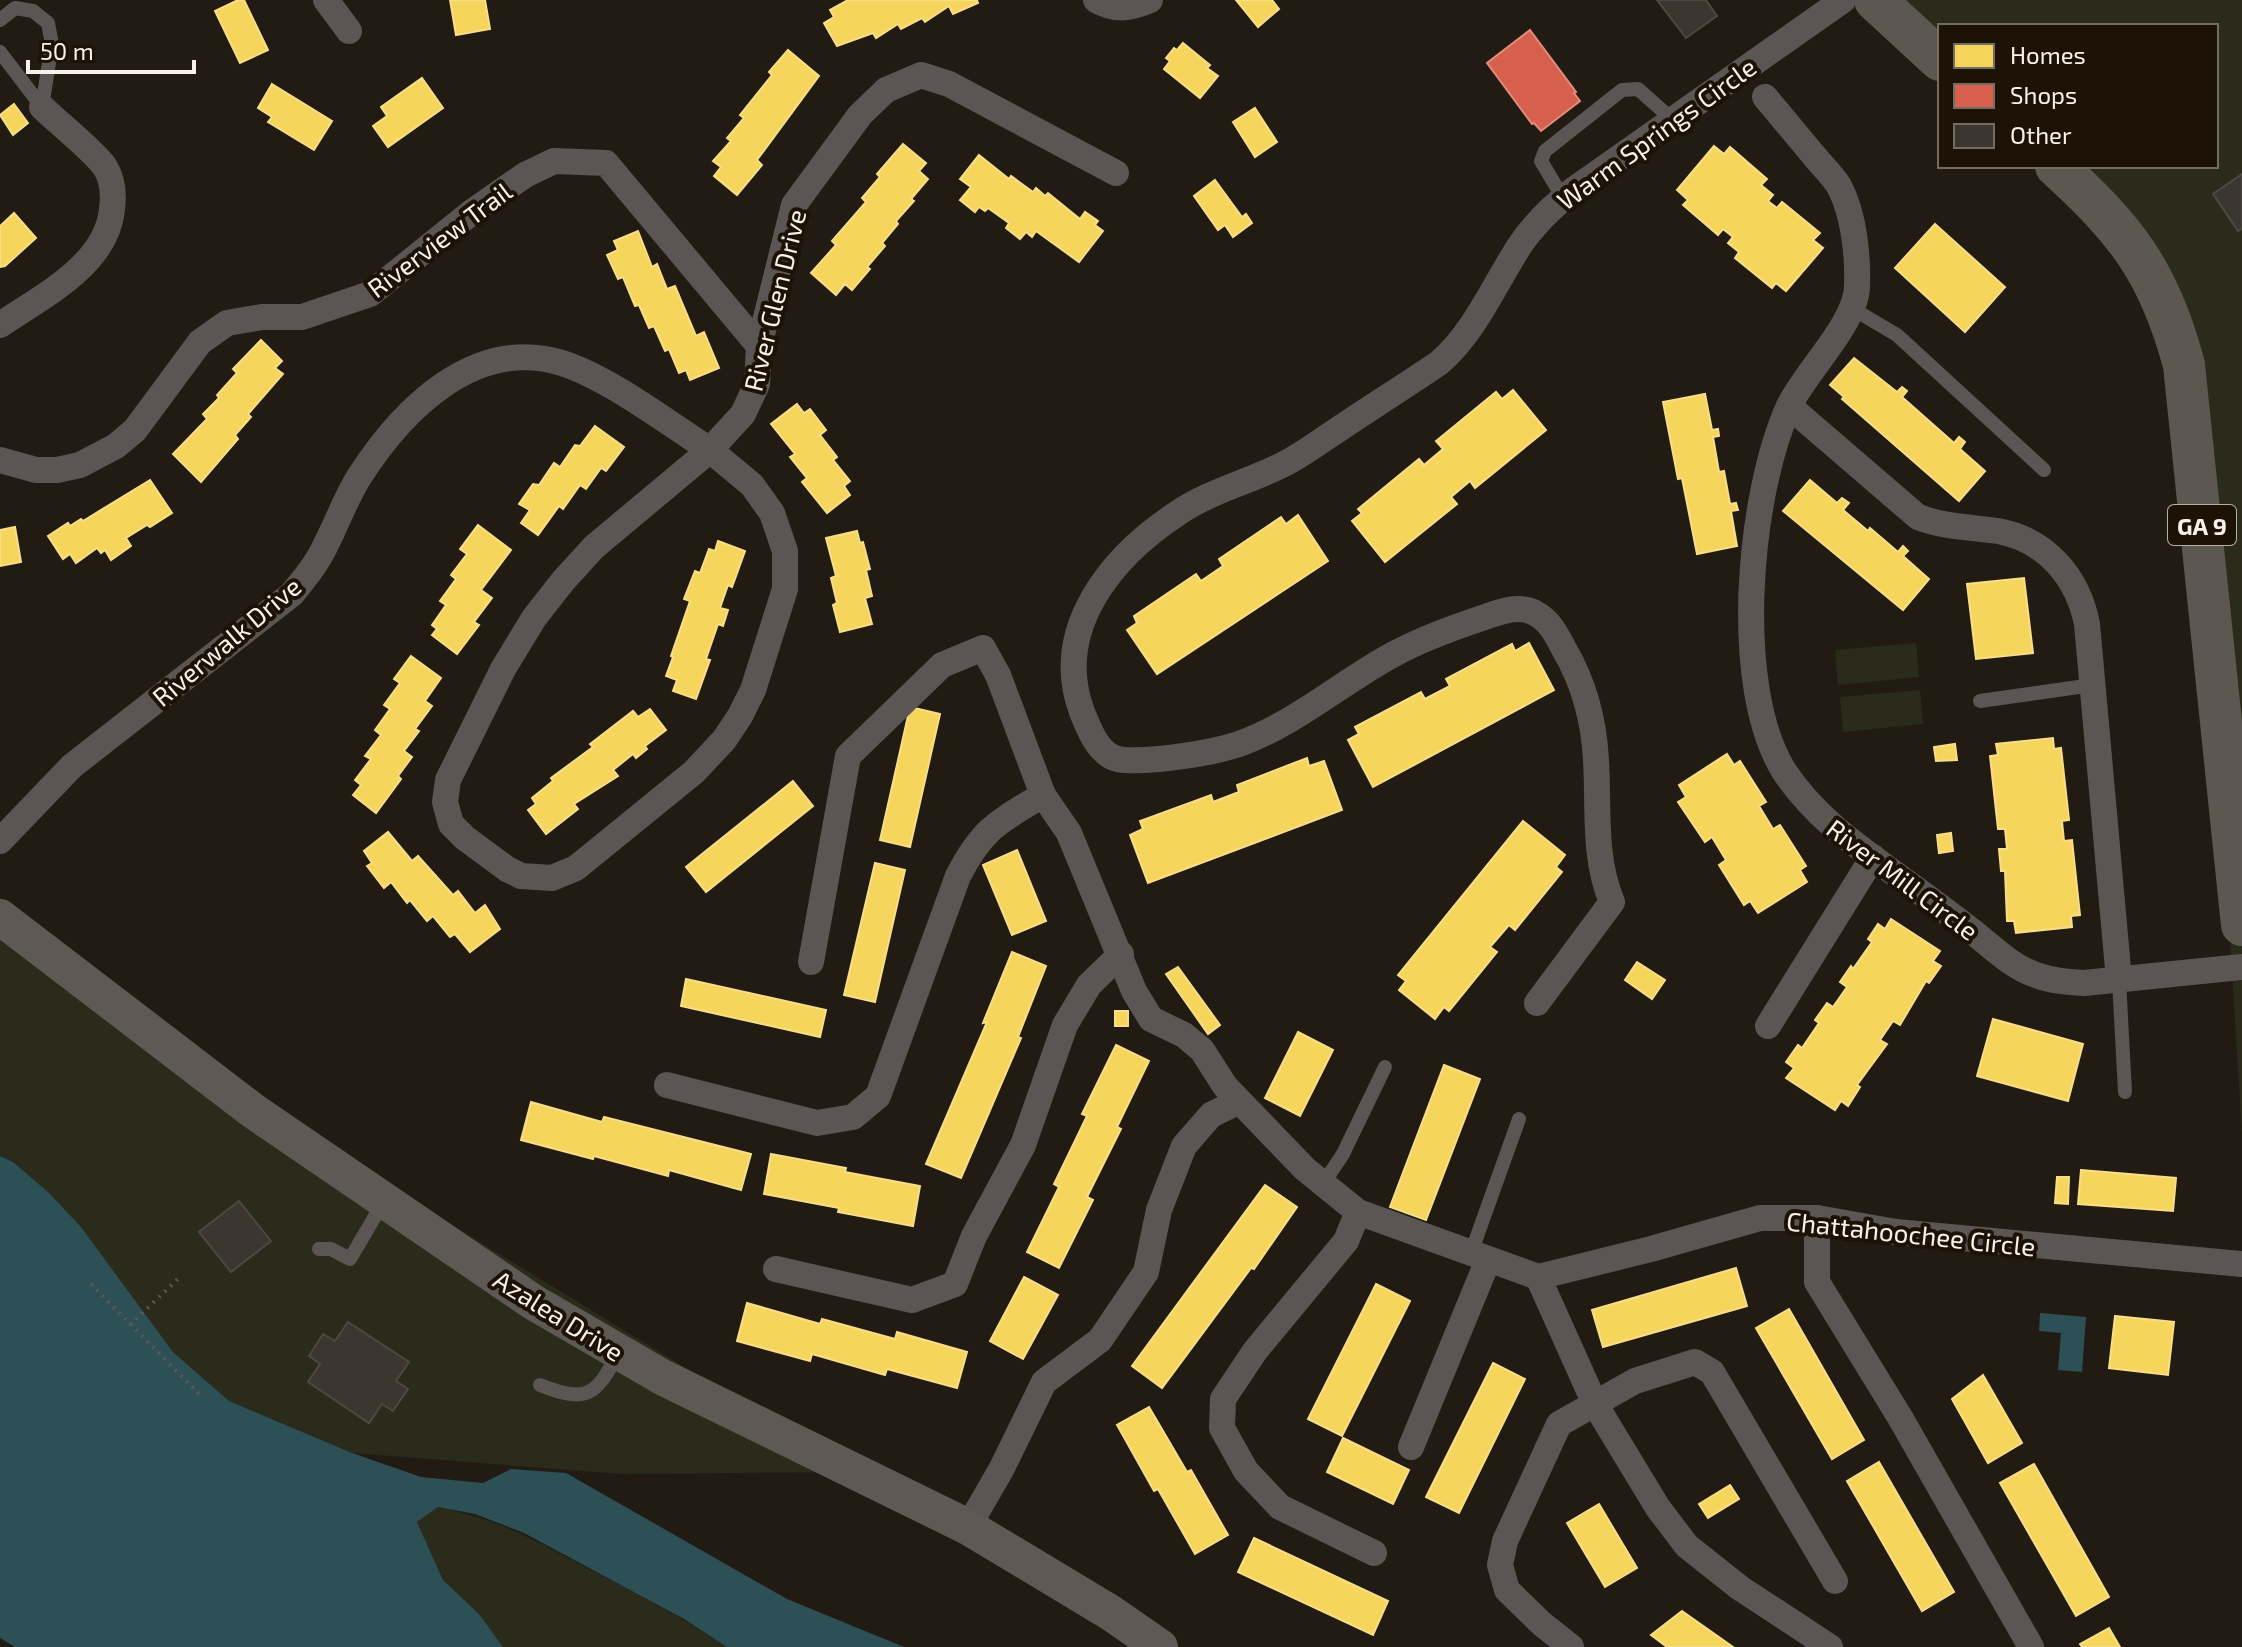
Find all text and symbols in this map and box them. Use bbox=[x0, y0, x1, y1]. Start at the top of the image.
scale bar bbox=[28, 24, 194, 74]
legend bbox=[1938, 24, 2218, 168]
text: 50 m bbox=[40, 36, 94, 65]
text: Homes bbox=[2010, 40, 2086, 69]
street label: Warm Springs Circle bbox=[1550, 50, 1762, 216]
text: Shops bbox=[2010, 80, 2077, 109]
text: Other bbox=[2010, 120, 2072, 149]
street label: Riverview Trail bbox=[361, 175, 517, 303]
street label: River Glen Drive bbox=[736, 206, 812, 394]
road number: GA 9 bbox=[2168, 505, 2236, 545]
street label: Riverwalk Drive bbox=[145, 570, 307, 712]
street label: River Mill Circle bbox=[1821, 812, 1985, 946]
street label: Chattahoochee Circle bbox=[1785, 1205, 2037, 1261]
street label: Azalea Drive bbox=[488, 1263, 630, 1367]

